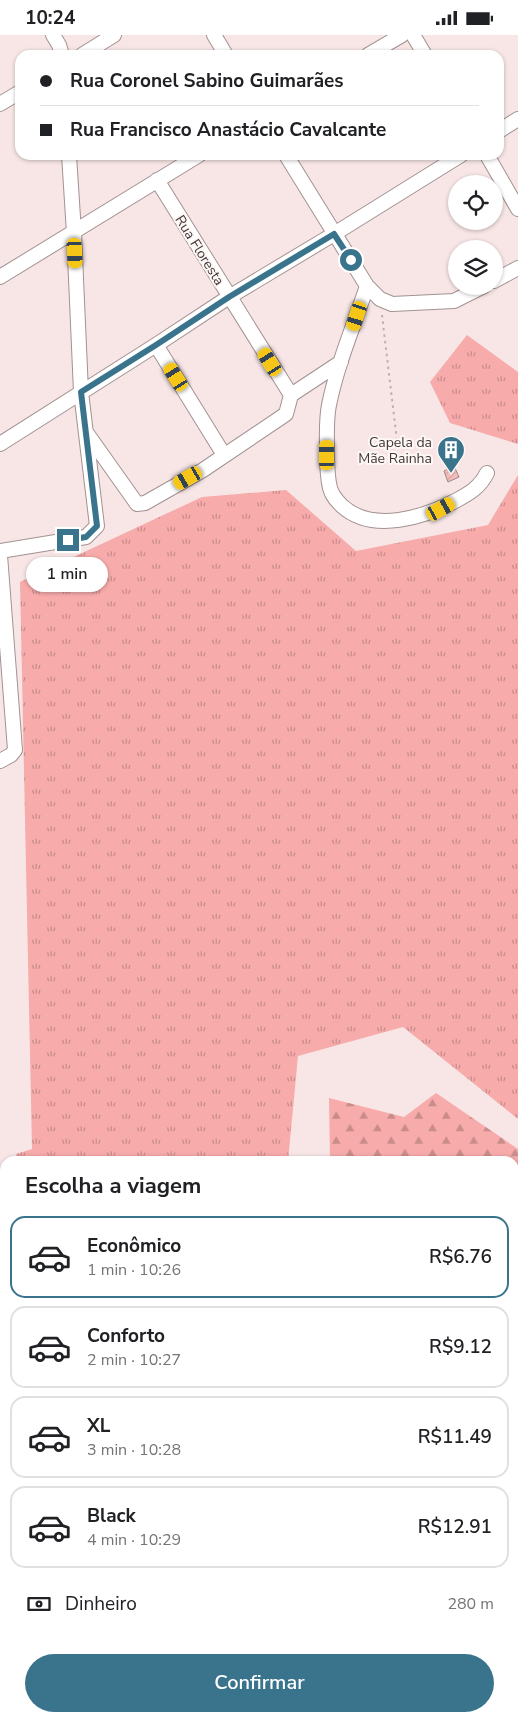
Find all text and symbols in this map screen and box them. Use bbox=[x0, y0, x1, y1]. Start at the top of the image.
text: 10:24 bbox=[25, 5, 75, 31]
text: Rua Coronel Sabino Guimarães bbox=[70, 68, 344, 94]
text: Rua Francisco Anastácio Cavalcante bbox=[70, 117, 386, 143]
map controls bbox=[448, 175, 503, 295]
button: locate bbox=[448, 175, 503, 230]
street label: Rua Floresta bbox=[171, 212, 229, 289]
car bbox=[66, 238, 83, 268]
button: layers bbox=[448, 240, 503, 295]
route start bbox=[340, 249, 362, 271]
car bbox=[345, 299, 368, 333]
car bbox=[255, 345, 284, 379]
car bbox=[161, 360, 190, 394]
place label: Capela da Mãe Rainha bbox=[358, 433, 432, 468]
building icon: Capela da Mãe Rainha bbox=[436, 435, 466, 474]
car bbox=[319, 440, 334, 470]
car bbox=[171, 464, 204, 492]
car bbox=[424, 495, 457, 523]
route end bbox=[57, 529, 79, 551]
callout: 1 min bbox=[27, 557, 109, 593]
text: 1 min bbox=[47, 563, 87, 585]
text: Escolha a viagem bbox=[25, 1171, 201, 1201]
text: Econômico bbox=[87, 1233, 181, 1259]
icon: car bbox=[27, 1235, 72, 1280]
text: R$6.76 bbox=[429, 1244, 492, 1270]
text: 1 min · 10:26 bbox=[87, 1259, 181, 1281]
text: Conforto bbox=[87, 1323, 165, 1349]
icon: car bbox=[27, 1325, 72, 1370]
text: R$9.12 bbox=[429, 1334, 492, 1360]
text: 2 min · 10:27 bbox=[87, 1349, 181, 1371]
text: XL bbox=[87, 1413, 110, 1439]
icon: car bbox=[27, 1415, 72, 1460]
text: R$11.49 bbox=[418, 1424, 492, 1450]
text: 3 min · 10:28 bbox=[87, 1439, 181, 1461]
text: Black bbox=[87, 1503, 136, 1529]
icon: car bbox=[27, 1505, 72, 1550]
text: R$12.91 bbox=[418, 1514, 492, 1540]
text: 4 min · 10:29 bbox=[87, 1529, 181, 1551]
icon: cash bbox=[25, 1590, 53, 1618]
text: Dinheiro bbox=[65, 1591, 137, 1617]
text: 280 m bbox=[447, 1593, 494, 1615]
button: Confirmar bbox=[25, 1654, 494, 1712]

